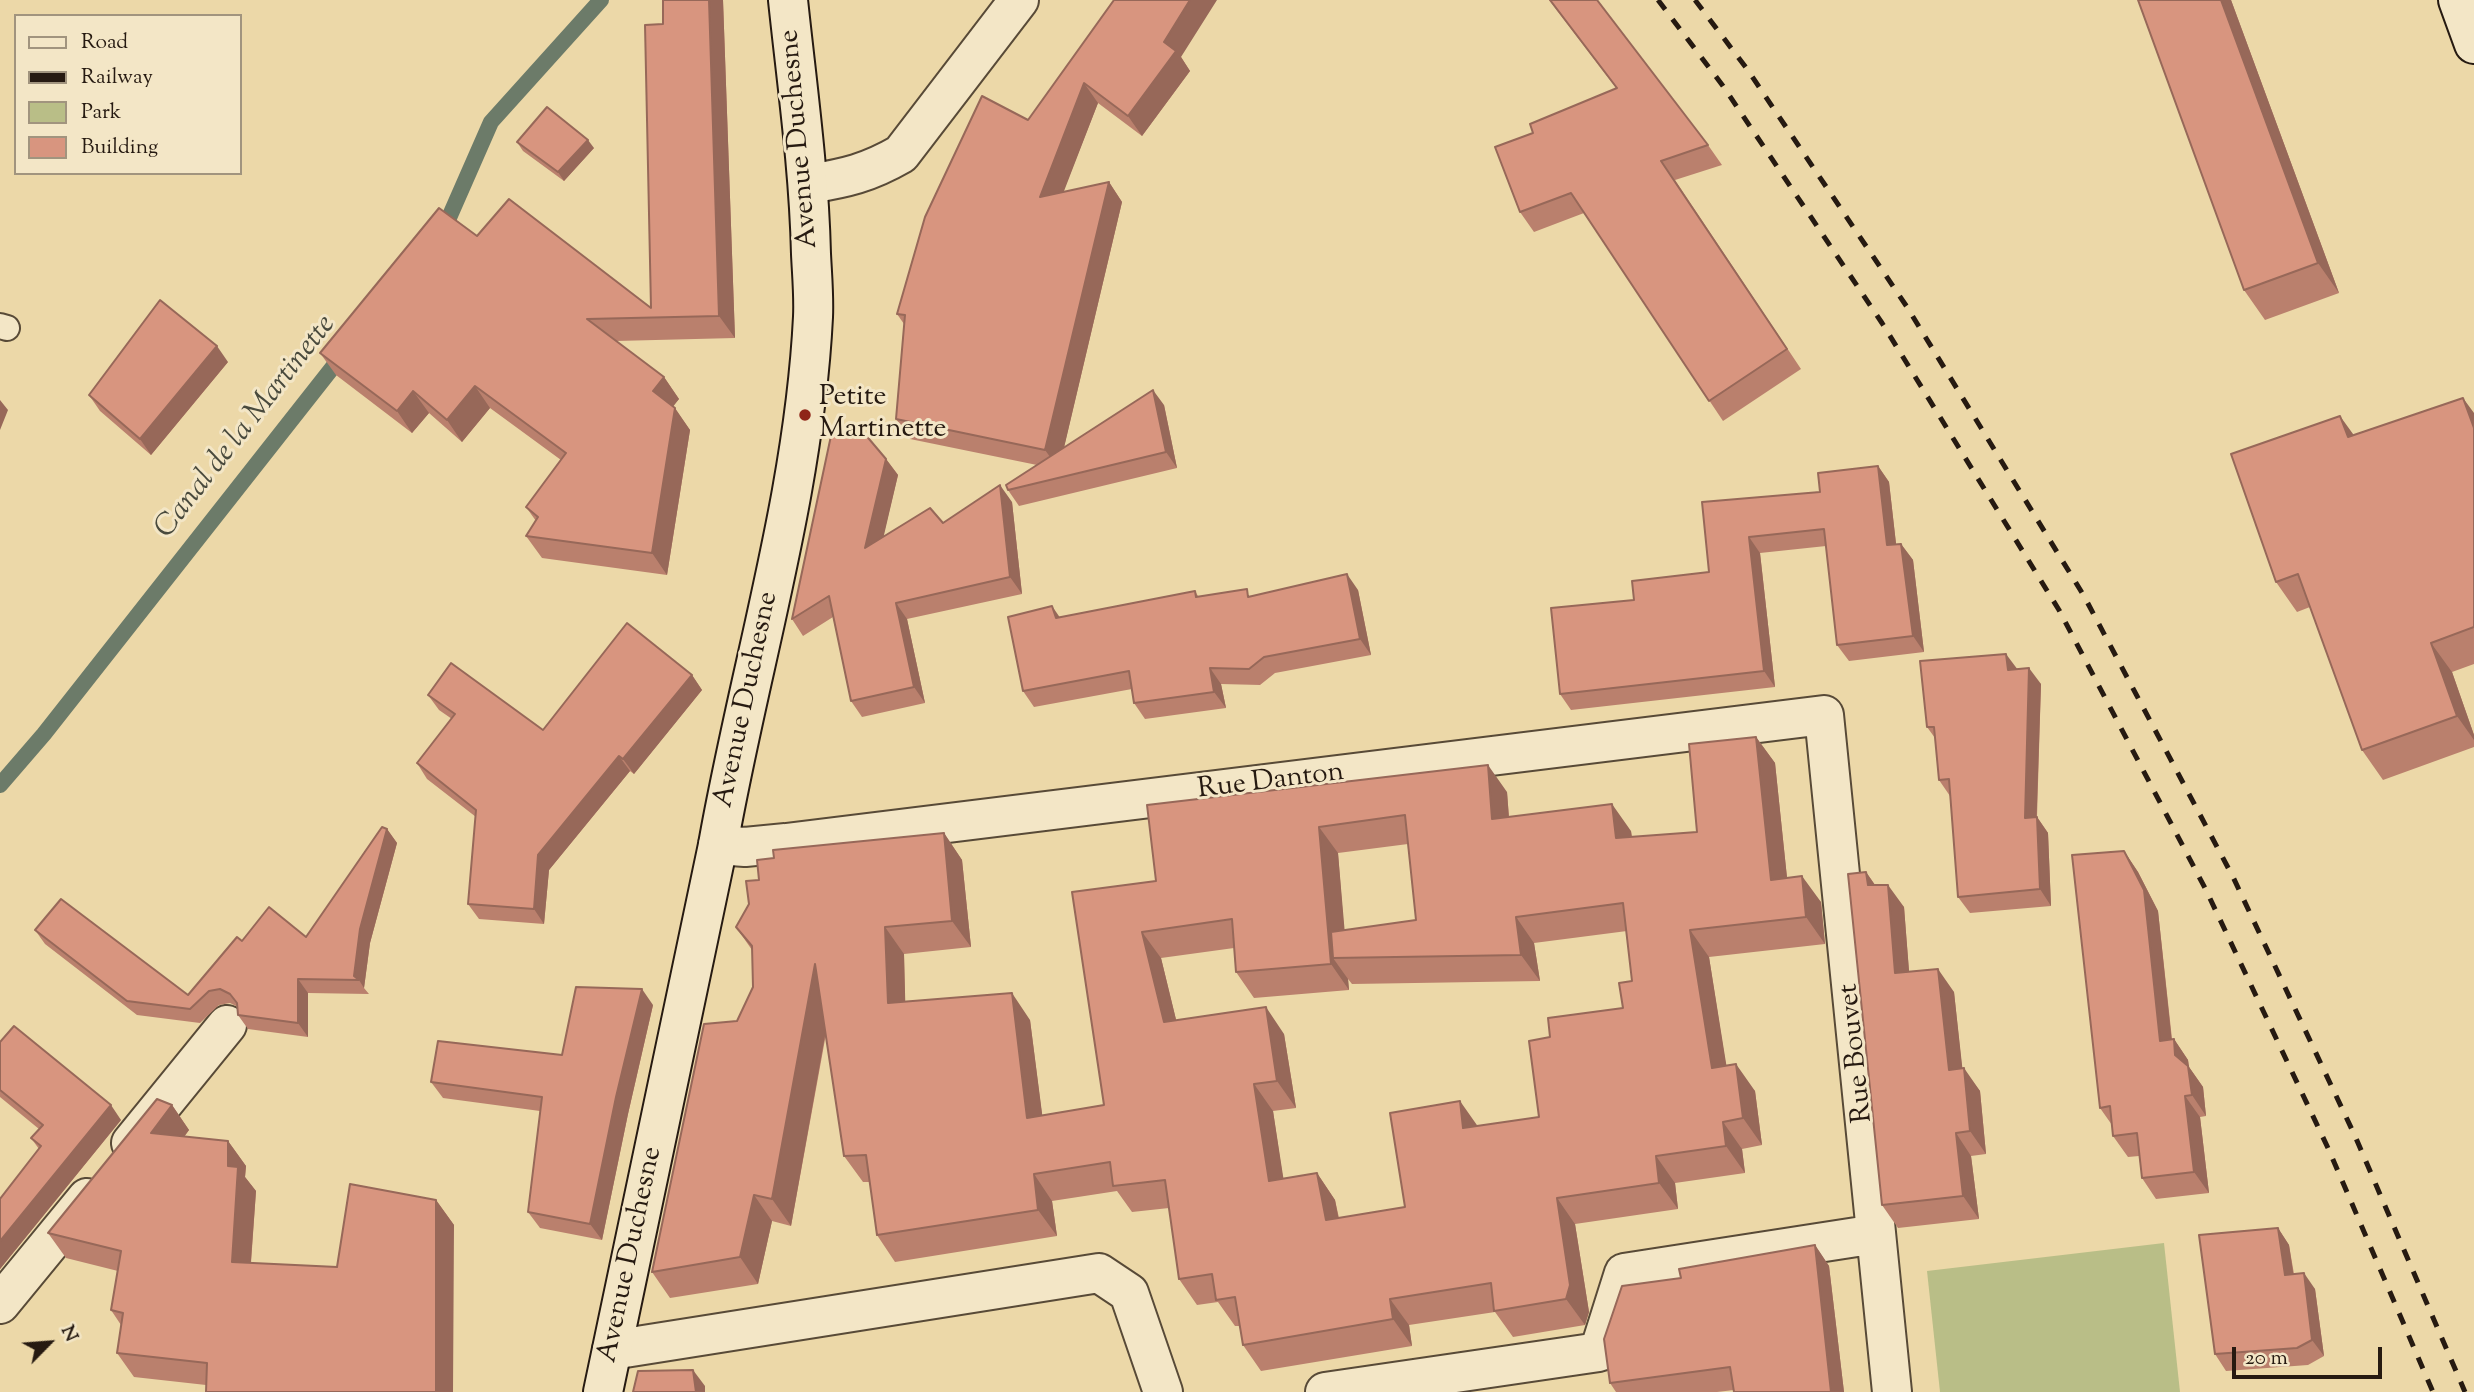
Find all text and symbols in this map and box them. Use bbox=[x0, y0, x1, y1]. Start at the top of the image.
legend bbox=[14, 14, 242, 175]
text: Road bbox=[81, 28, 128, 58]
street label: Avenue Duchesne bbox=[775, 28, 827, 250]
text: Railway bbox=[81, 63, 153, 93]
text: Park bbox=[81, 98, 121, 128]
text: Building bbox=[81, 133, 158, 163]
water label: Canal de la Martinette bbox=[149, 309, 345, 547]
place label: Petite Martinette bbox=[819, 382, 947, 448]
marker: Petite Martinette bbox=[797, 407, 813, 423]
street label: Avenue Duchesne bbox=[709, 589, 787, 811]
street label: Rue Danton bbox=[1196, 757, 1346, 809]
street label: Rue Bouvet bbox=[1834, 982, 1882, 1124]
street label: Avenue Duchesne bbox=[593, 1144, 671, 1366]
north arrow bbox=[14, 1308, 84, 1378]
text: N bbox=[53, 1321, 84, 1346]
scale bar bbox=[2236, 1332, 2386, 1376]
text: 20 m bbox=[2245, 1344, 2288, 1374]

